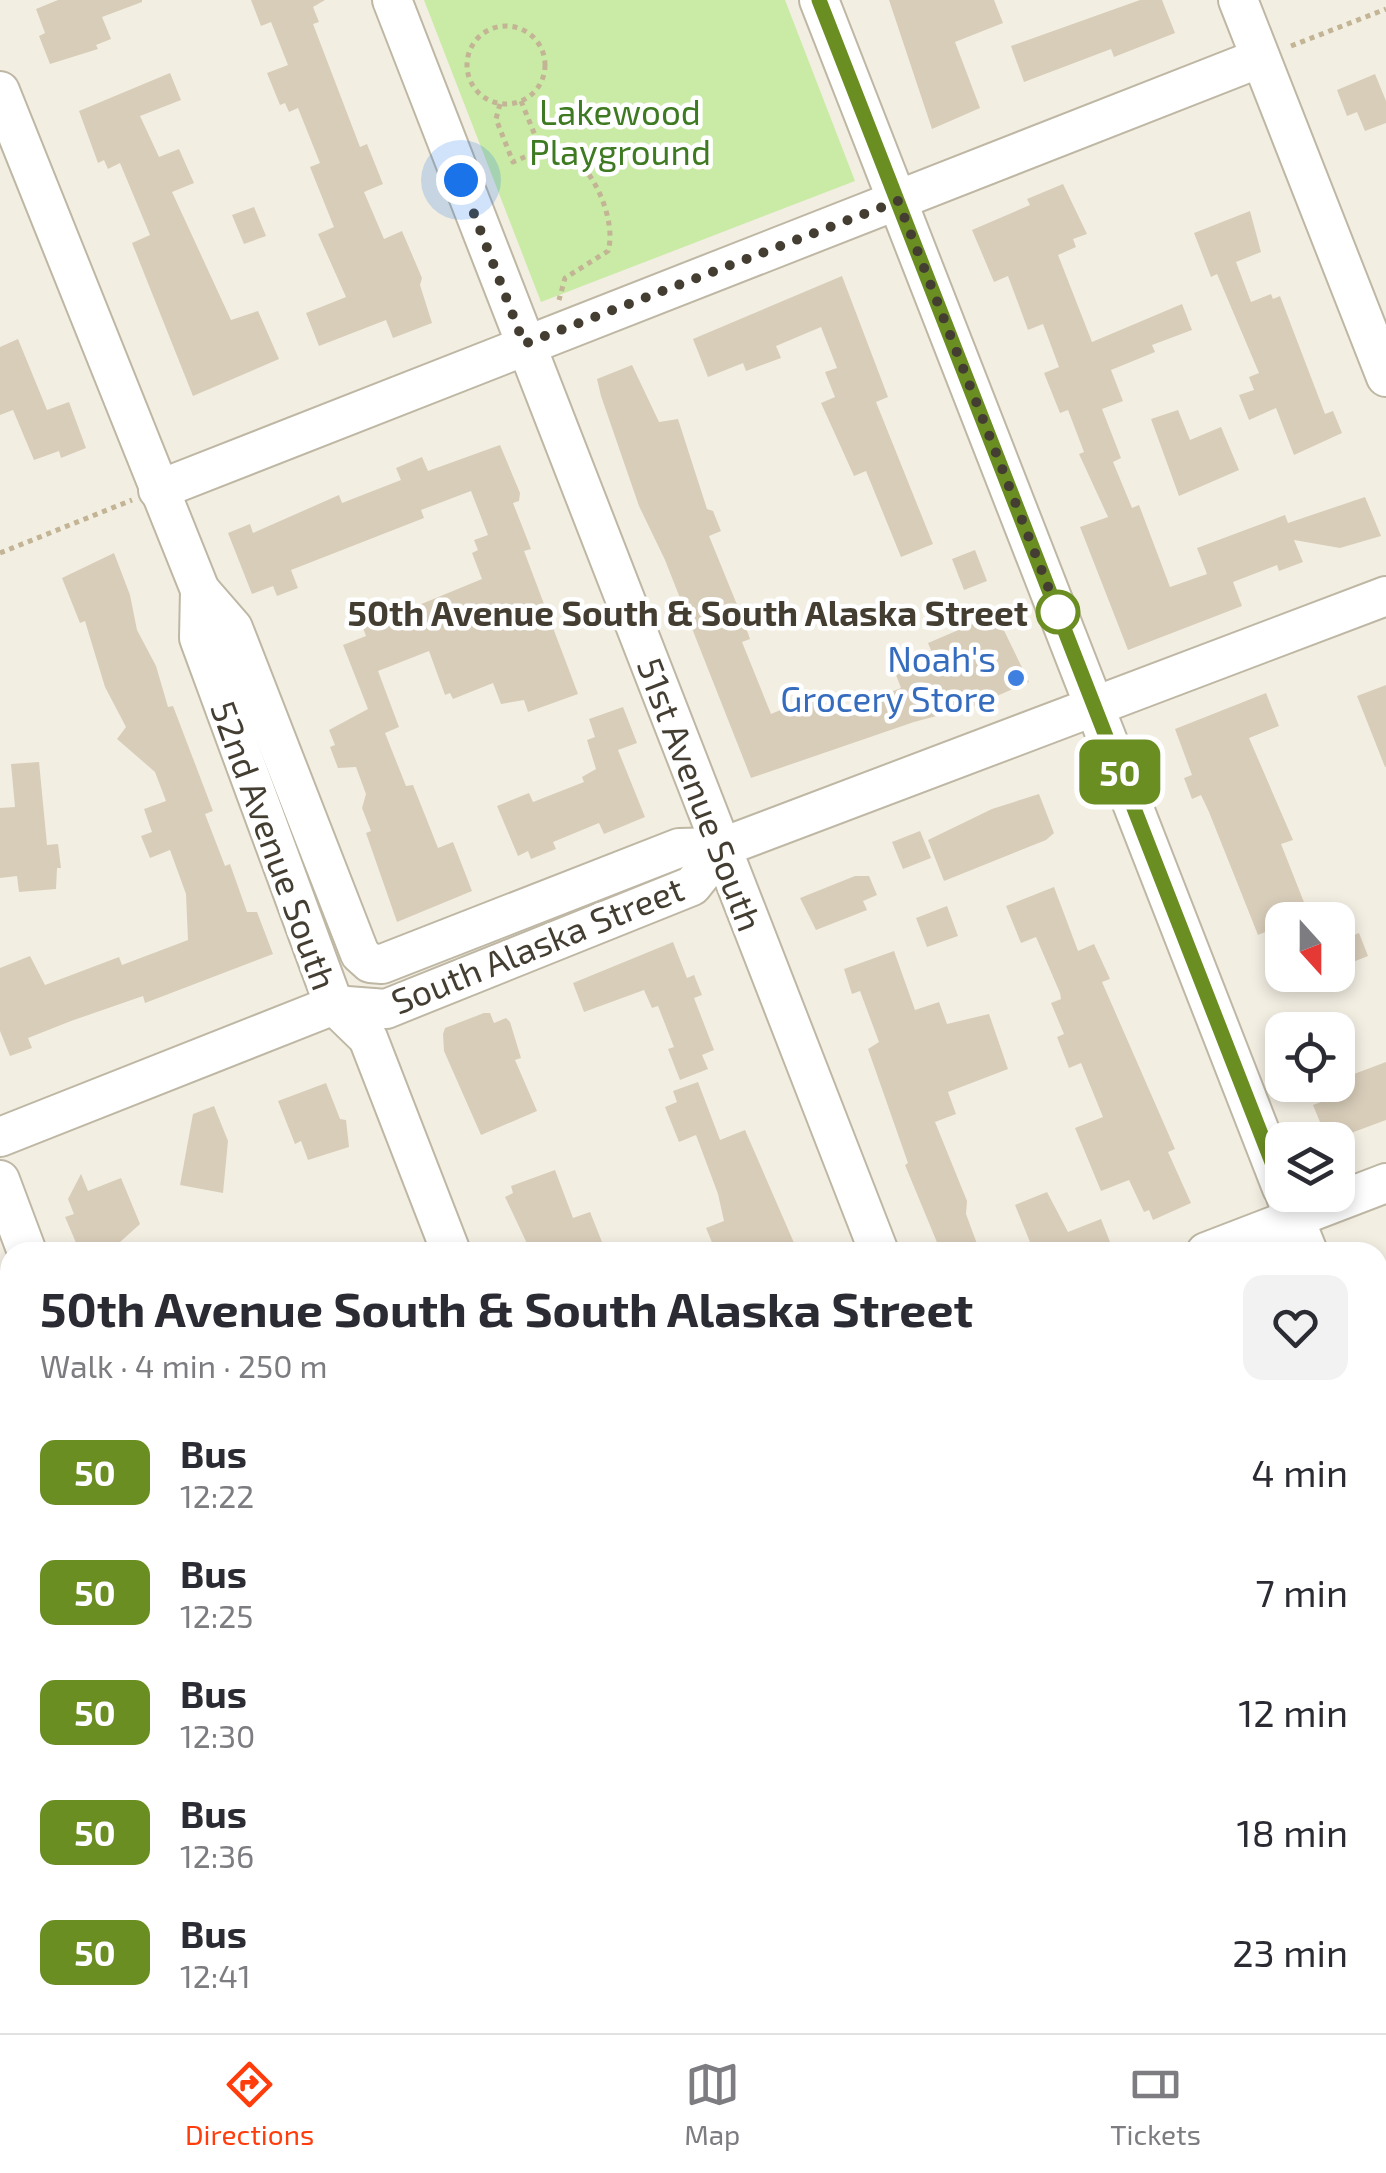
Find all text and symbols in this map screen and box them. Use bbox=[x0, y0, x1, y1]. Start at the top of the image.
park label: Lakewood Playground bbox=[529, 90, 711, 172]
your location bbox=[436, 155, 486, 205]
place label: 50th Avenue South & South Alaska Street bbox=[348, 591, 1028, 633]
marker: 50th Avenue South & South Alaska Street bbox=[1037, 591, 1079, 633]
place label: Noah's Grocery Store bbox=[780, 637, 996, 719]
street label: 51st Avenue South bbox=[630, 652, 772, 936]
marker: Noah's Grocery Store bbox=[1005, 667, 1027, 689]
street label: 52nd Avenue South bbox=[203, 695, 347, 995]
line badge: 50 bbox=[1075, 740, 1165, 804]
text: 50 bbox=[1099, 751, 1141, 793]
street label: South Alaska Street bbox=[385, 866, 689, 1022]
north arrow bbox=[1265, 902, 1355, 992]
map controls bbox=[1265, 902, 1355, 1212]
button: locate bbox=[1265, 1012, 1355, 1102]
button: layers bbox=[1265, 1122, 1355, 1212]
button: heart bbox=[1243, 1275, 1348, 1380]
text: 50th Avenue South & South Alaska Street bbox=[40, 1279, 973, 1337]
text: Walk · 4 min · 250 m bbox=[40, 1346, 328, 1384]
text: Bus bbox=[180, 1430, 247, 1476]
text: 4 min bbox=[1251, 1449, 1348, 1495]
text: 50 bbox=[74, 1451, 116, 1493]
text: 12:22 bbox=[180, 1476, 254, 1514]
text: Bus bbox=[180, 1550, 247, 1596]
text: 7 min bbox=[1255, 1569, 1348, 1615]
text: 50 bbox=[74, 1571, 116, 1613]
text: 12:25 bbox=[180, 1596, 253, 1634]
text: Bus bbox=[180, 1670, 247, 1716]
text: 12 min bbox=[1238, 1689, 1348, 1735]
text: 50 bbox=[74, 1691, 116, 1733]
text: 12:30 bbox=[180, 1716, 255, 1754]
text: Bus bbox=[180, 1790, 247, 1836]
text: 18 min bbox=[1237, 1809, 1348, 1855]
text: 50 bbox=[74, 1811, 116, 1853]
text: 12:36 bbox=[180, 1836, 254, 1874]
text: Bus bbox=[180, 1910, 247, 1956]
text: 23 min bbox=[1232, 1929, 1348, 1975]
text: 50 bbox=[74, 1931, 116, 1973]
text: 12:41 bbox=[180, 1956, 251, 1994]
tab: Directions bbox=[185, 2057, 314, 2151]
tab: Map bbox=[684, 2057, 740, 2151]
tab: Tickets bbox=[1110, 2057, 1201, 2151]

